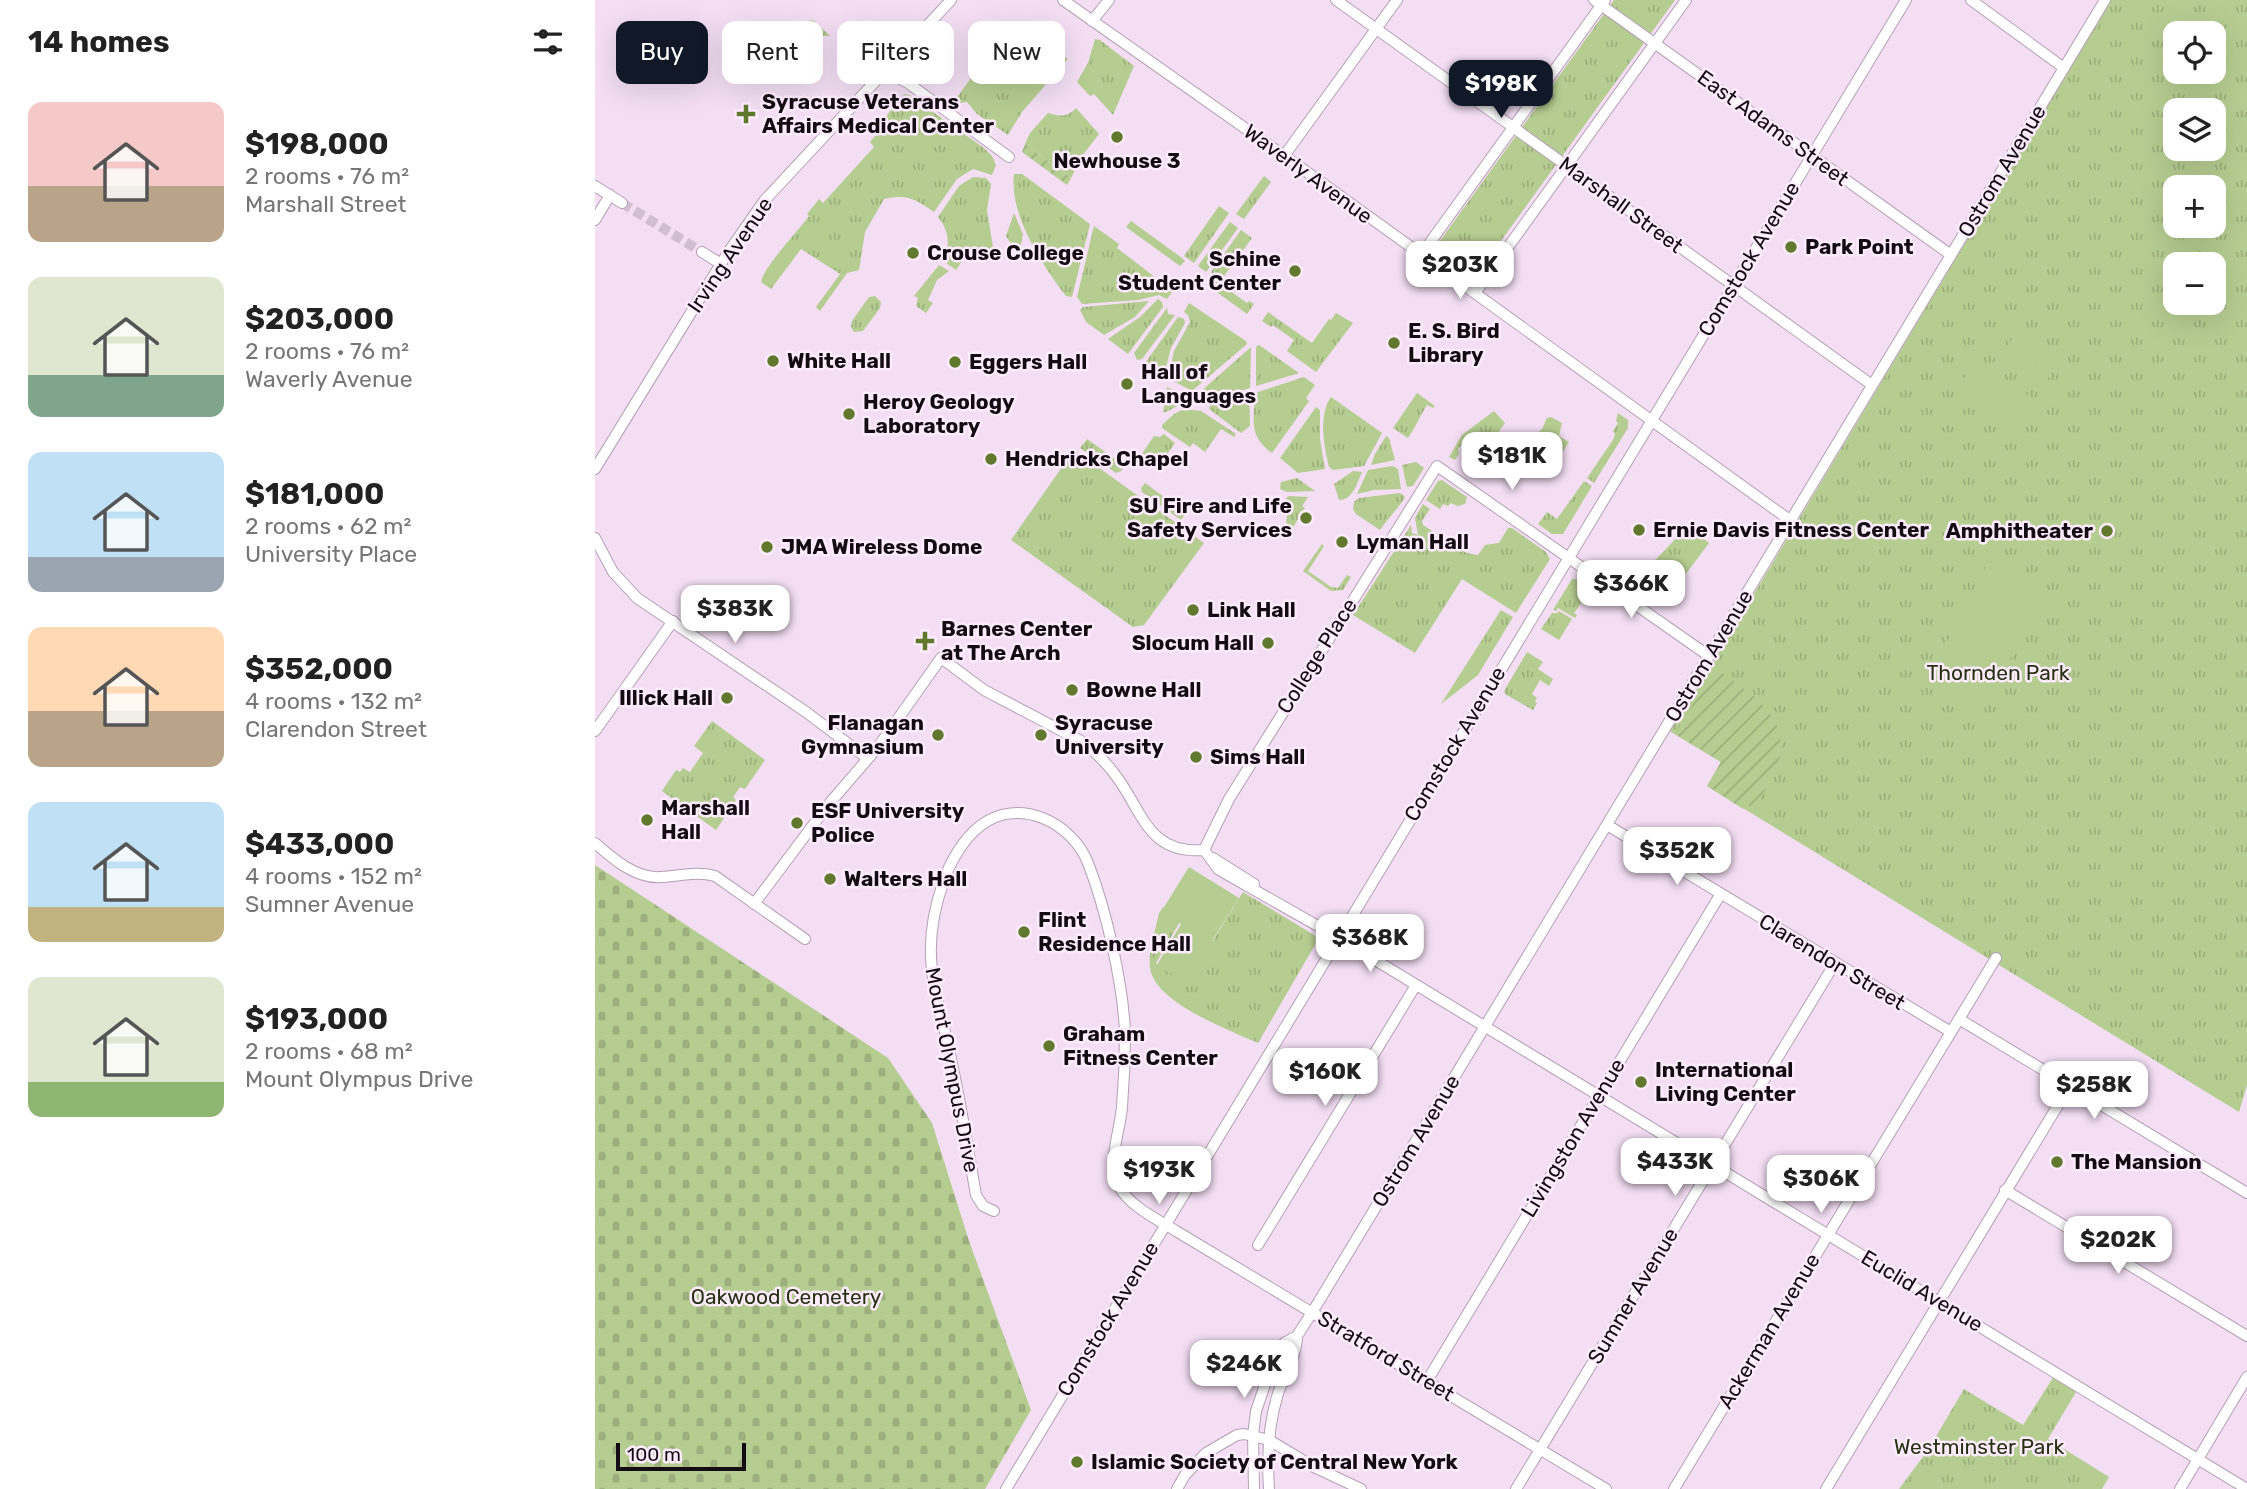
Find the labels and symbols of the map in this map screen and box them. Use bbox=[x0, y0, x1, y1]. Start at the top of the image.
pin: $198K bbox=[1452, 60, 1550, 120]
street label: East Adams Street bbox=[1693, 64, 1854, 191]
place label: Syracuse Veterans Affairs Medical Center bbox=[762, 89, 995, 138]
street label: Ostrom Avenue bbox=[1952, 100, 2051, 241]
marker: Syracuse Veterans Affairs Medical Center bbox=[736, 104, 756, 124]
street label: Waverly Avenue bbox=[1239, 119, 1378, 229]
marker: Newhouse 3 bbox=[1109, 129, 1125, 145]
place label: Newhouse 3 bbox=[1053, 148, 1181, 173]
street label: Marshall Street bbox=[1554, 151, 1688, 258]
street label: Comstock Avenue bbox=[1693, 177, 1805, 341]
street label: Irving Avenue bbox=[682, 192, 777, 317]
place label: Park Point bbox=[1805, 234, 1914, 259]
marker: Park Point bbox=[1783, 239, 1799, 255]
place label: Crouse College bbox=[927, 240, 1084, 265]
pin: $203K bbox=[1411, 242, 1509, 301]
marker: Crouse College bbox=[905, 245, 921, 261]
place label: Schine Student Center bbox=[1118, 246, 1281, 295]
marker: Schine Student Center bbox=[1287, 263, 1303, 279]
place label: E. S. Bird Library bbox=[1408, 318, 1500, 367]
marker: E. S. Bird Library bbox=[1386, 335, 1402, 351]
place label: White Hall bbox=[787, 348, 891, 373]
place label: Eggers Hall bbox=[969, 349, 1087, 374]
marker: White Hall bbox=[765, 353, 781, 369]
marker: Eggers Hall bbox=[947, 354, 963, 370]
place label: Hall of Languages bbox=[1141, 359, 1256, 408]
marker: Hall of Languages bbox=[1119, 376, 1135, 392]
place label: Heroy Geology Laboratory bbox=[863, 389, 1015, 438]
marker: Heroy Geology Laboratory bbox=[841, 406, 857, 422]
pin: $181K bbox=[1463, 433, 1561, 492]
place label: Hendricks Chapel bbox=[1005, 446, 1188, 471]
marker: Hendricks Chapel bbox=[983, 451, 999, 467]
place label: SU Fire and Life Safety Services bbox=[1127, 493, 1292, 542]
marker: SU Fire and Life Safety Services bbox=[1298, 510, 1314, 526]
place label: Ernie Davis Fitness Center bbox=[1653, 517, 1929, 542]
place label: Amphitheater bbox=[1946, 518, 2093, 543]
marker: Ernie Davis Fitness Center bbox=[1631, 522, 1647, 538]
marker: Amphitheater bbox=[2099, 523, 2115, 539]
place label: Lyman Hall bbox=[1356, 529, 1469, 554]
place label: JMA Wireless Dome bbox=[781, 534, 982, 559]
marker: Lyman Hall bbox=[1334, 534, 1350, 550]
marker: JMA Wireless Dome bbox=[759, 539, 775, 555]
pin: $366K bbox=[1582, 560, 1680, 620]
street label: Ostrom Avenue bbox=[1659, 585, 1758, 726]
pin: $383K bbox=[686, 586, 784, 645]
street label: College Place bbox=[1271, 594, 1362, 718]
place label: Link Hall bbox=[1207, 597, 1296, 622]
marker: Link Hall bbox=[1185, 602, 1201, 618]
place label: Barnes Center at The Arch bbox=[941, 616, 1093, 665]
place label: Slocum Hall bbox=[1132, 630, 1254, 655]
marker: Barnes Center at The Arch bbox=[915, 631, 935, 651]
marker: Slocum Hall bbox=[1260, 635, 1276, 651]
park label: Thornden Park bbox=[1926, 660, 2070, 685]
street label: Comstock Avenue bbox=[1399, 662, 1511, 826]
place label: Bowne Hall bbox=[1086, 677, 1201, 702]
marker: Bowne Hall bbox=[1064, 682, 1080, 698]
place label: Illick Hall bbox=[619, 685, 713, 710]
marker: Illick Hall bbox=[719, 690, 735, 706]
place label: Flanagan Gymnasium bbox=[801, 710, 924, 759]
place label: Syracuse University bbox=[1055, 710, 1164, 759]
marker: Flanagan Gymnasium bbox=[930, 727, 946, 743]
marker: Syracuse University bbox=[1033, 727, 1049, 743]
place label: Sims Hall bbox=[1210, 744, 1305, 769]
marker: Sims Hall bbox=[1188, 749, 1204, 765]
place label: Marshall Hall bbox=[661, 795, 750, 844]
place label: ESF University Police bbox=[811, 798, 965, 847]
marker: Marshall Hall bbox=[639, 812, 655, 828]
marker: ESF University Police bbox=[789, 815, 805, 831]
pin: $352K bbox=[1628, 828, 1726, 887]
place label: Walters Hall bbox=[844, 866, 967, 891]
marker: Walters Hall bbox=[822, 871, 838, 887]
place label: Flint Residence Hall bbox=[1038, 907, 1191, 956]
street label: Clarendon Street bbox=[1755, 908, 1910, 1015]
pin: $368K bbox=[1321, 914, 1419, 974]
marker: Flint Residence Hall bbox=[1016, 924, 1032, 940]
street label: Mount Olympus Drive bbox=[920, 965, 985, 1175]
place label: Graham Fitness Center bbox=[1063, 1021, 1218, 1070]
marker: Graham Fitness Center bbox=[1041, 1038, 1057, 1054]
pin: $160K bbox=[1276, 1048, 1374, 1108]
street label: Livingston Avenue bbox=[1515, 1054, 1630, 1222]
place label: International Living Center bbox=[1655, 1057, 1796, 1106]
pin: $258K bbox=[2045, 1062, 2143, 1121]
street label: Ostrom Avenue bbox=[1366, 1070, 1465, 1211]
marker: International Living Center bbox=[1633, 1074, 1649, 1090]
pin: $433K bbox=[1626, 1138, 1724, 1198]
pin: $193K bbox=[1110, 1146, 1208, 1206]
place label: The Mansion bbox=[2071, 1149, 2202, 1174]
marker: The Mansion bbox=[2049, 1154, 2065, 1170]
pin: $306K bbox=[1772, 1156, 1870, 1215]
pin: $202K bbox=[2069, 1216, 2167, 1276]
street label: Sumner Avenue bbox=[1582, 1223, 1683, 1368]
street label: Comstock Avenue bbox=[1052, 1237, 1164, 1401]
street label: Euclid Avenue bbox=[1857, 1244, 1988, 1337]
street label: Ackerman Avenue bbox=[1712, 1249, 1825, 1413]
park label: Oakwood Cemetery bbox=[691, 1284, 882, 1309]
street label: Stratford Street bbox=[1313, 1305, 1459, 1406]
pin: $246K bbox=[1195, 1340, 1293, 1400]
park label: Westminster Park bbox=[1894, 1434, 2064, 1459]
scale bar bbox=[616, 1440, 745, 1472]
place label: Islamic Society of Central New York bbox=[1091, 1449, 1459, 1474]
marker: Islamic Society of Central New York bbox=[1069, 1454, 1085, 1470]

